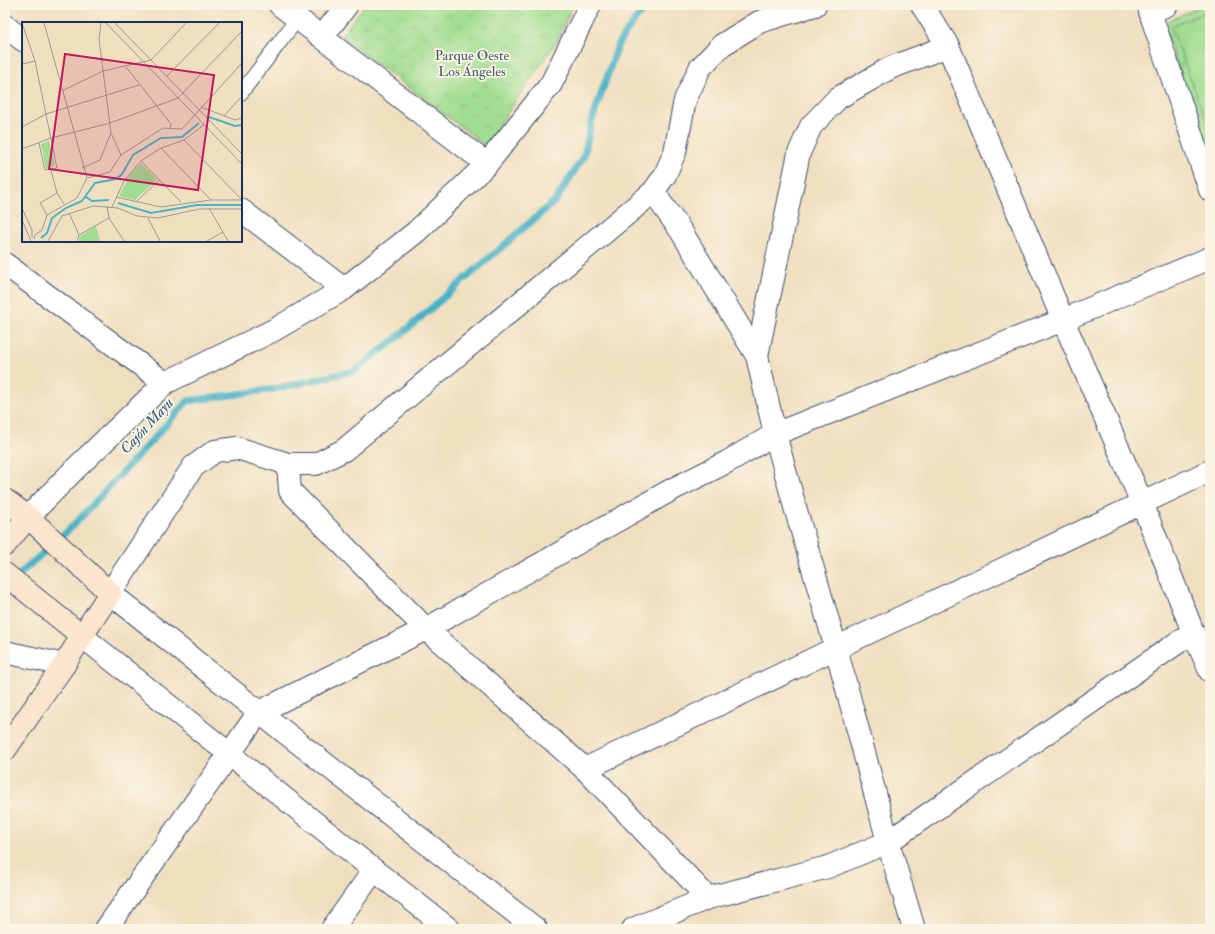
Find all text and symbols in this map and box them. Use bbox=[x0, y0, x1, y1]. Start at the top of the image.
inset map bbox=[22, 22, 242, 242]
park label: Parque Oeste Los Ángeles bbox=[435, 47, 509, 80]
water label: Cajón Mayu bbox=[116, 394, 178, 458]

